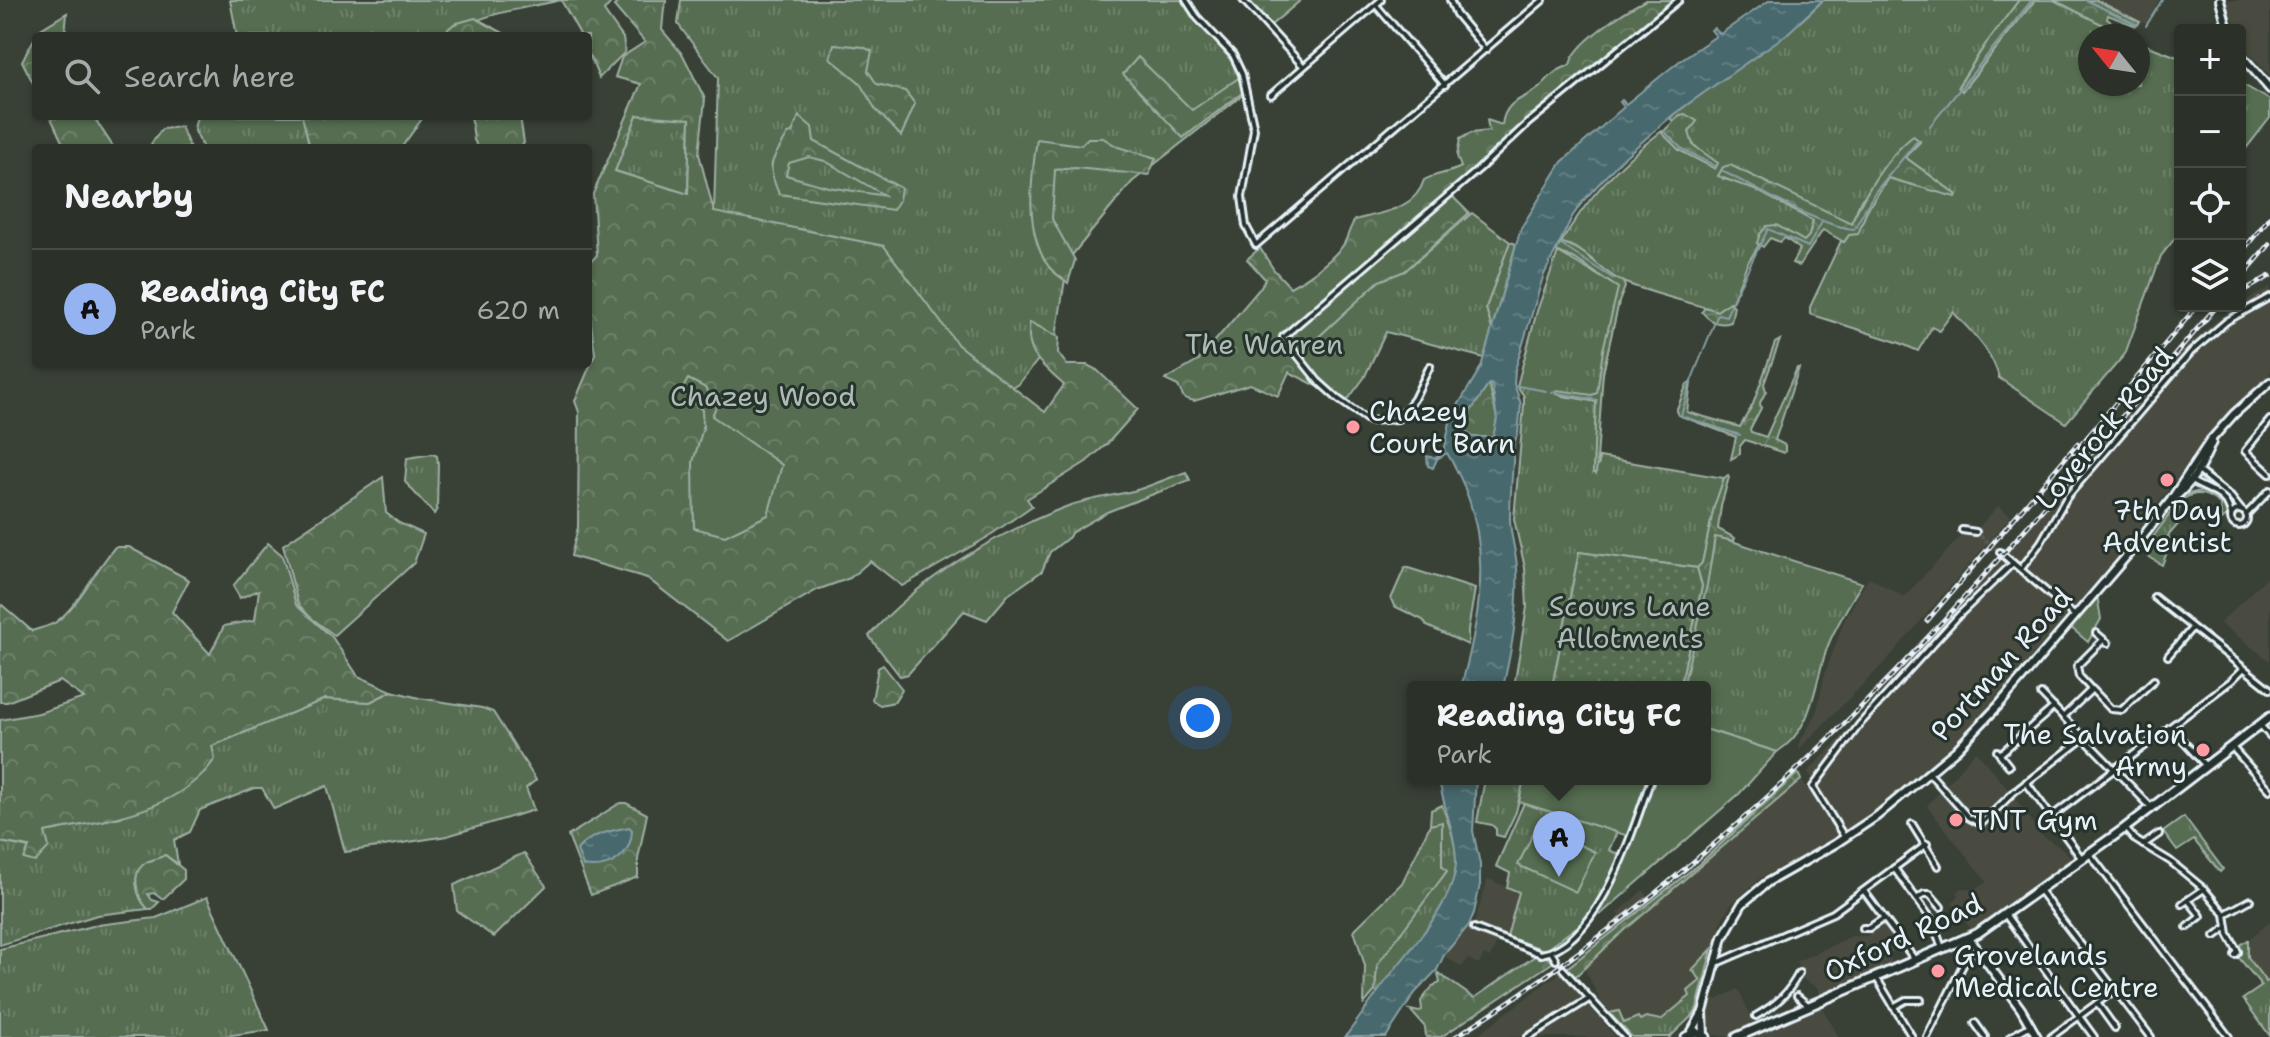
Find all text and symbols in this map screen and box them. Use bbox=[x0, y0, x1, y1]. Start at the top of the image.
north arrow bbox=[2078, 24, 2150, 96]
map controls bbox=[2174, 24, 2246, 312]
button: + bbox=[2174, 24, 2246, 96]
search box bbox=[32, 32, 592, 120]
icon: search bbox=[60, 54, 104, 98]
text: Search here bbox=[124, 56, 295, 97]
button: − bbox=[2174, 96, 2246, 168]
button: locate bbox=[2174, 168, 2246, 240]
text: Nearby bbox=[64, 173, 194, 219]
button: layers bbox=[2174, 240, 2246, 312]
text: Reading City FC bbox=[140, 271, 385, 312]
text: A bbox=[80, 292, 100, 327]
text: 620 m bbox=[477, 292, 560, 327]
text: Park bbox=[140, 312, 196, 347]
park label: The Warren bbox=[1185, 325, 1343, 363]
street label: Loverock Road bbox=[2026, 339, 2182, 517]
park label: Chazey Wood bbox=[670, 377, 856, 415]
place label: Chazey Court Barn bbox=[1369, 392, 1515, 462]
marker: Chazey Court Barn bbox=[1344, 418, 1362, 436]
marker: 7th Day Adventist bbox=[2158, 471, 2176, 489]
place label: 7th Day Adventist bbox=[2102, 491, 2232, 561]
street label: Portman Road bbox=[1922, 579, 2080, 749]
park label: Scours Lane Allotments bbox=[1549, 587, 1711, 657]
popup bbox=[1407, 681, 1711, 785]
text: Reading City FC bbox=[1436, 695, 1682, 736]
your location bbox=[1180, 698, 1220, 738]
place label: The Salvation Army bbox=[2003, 715, 2187, 785]
text: Park bbox=[1436, 736, 1492, 771]
marker: The Salvation Army bbox=[2194, 741, 2212, 759]
place label: TNT Gym bbox=[1972, 801, 2098, 839]
pin: A bbox=[1533, 811, 1585, 877]
marker: TNT Gym bbox=[1947, 811, 1965, 829]
street label: Oxford Road bbox=[1818, 884, 1988, 990]
place label: Grovelands Medical Centre bbox=[1954, 936, 2159, 1006]
marker: Grovelands Medical Centre bbox=[1929, 962, 1947, 980]

